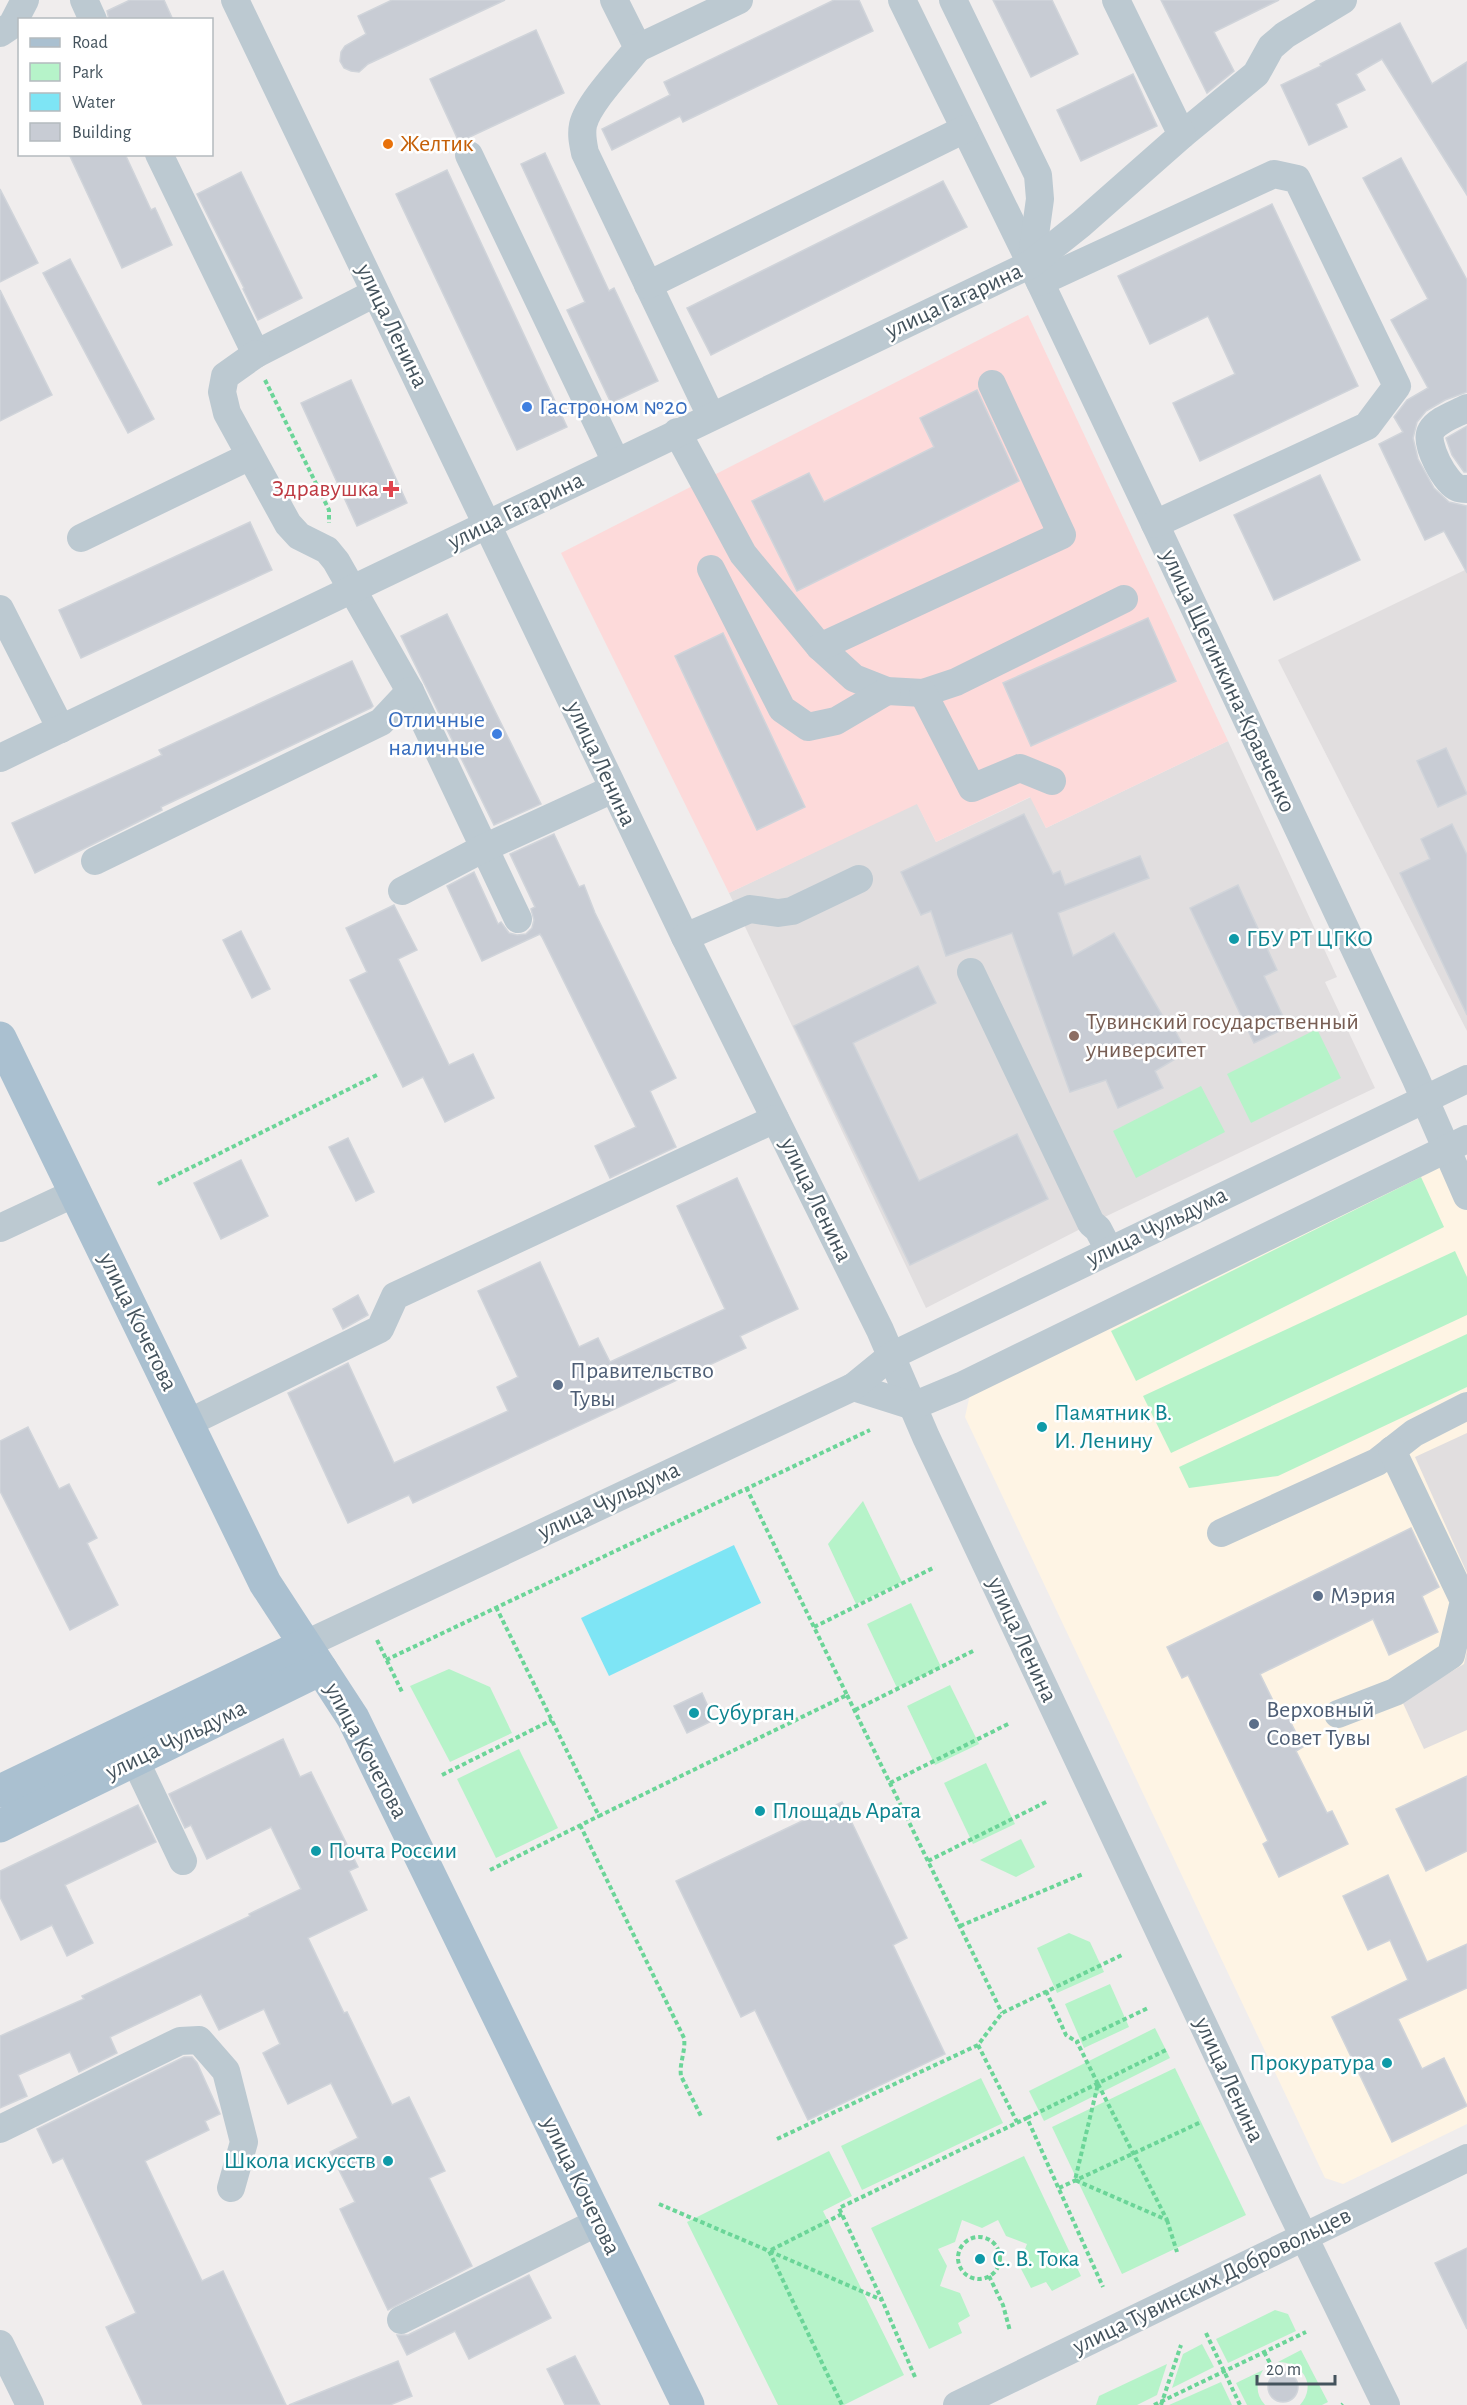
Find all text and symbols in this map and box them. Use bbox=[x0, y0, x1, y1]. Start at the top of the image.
legend bbox=[18, 18, 213, 156]
text: Road bbox=[72, 34, 108, 52]
text: Park bbox=[72, 64, 104, 82]
text: Water bbox=[72, 94, 115, 112]
text: Building bbox=[72, 124, 132, 142]
place label: Желтик bbox=[400, 132, 474, 156]
marker: Желтик bbox=[381, 137, 395, 151]
street label: улица Ленина bbox=[351, 259, 432, 392]
street label: улица Гагарина bbox=[881, 259, 1026, 343]
place label: Гастроном №20 bbox=[539, 395, 688, 419]
marker: Гастроном №20 bbox=[520, 400, 534, 414]
street label: улица Гагарина bbox=[444, 468, 588, 555]
place label: Здравушка bbox=[272, 477, 379, 501]
marker: Здравушка bbox=[384, 482, 398, 496]
street label: улица Щетинкина-Кравченко bbox=[1156, 545, 1300, 816]
street label: улица Ленина bbox=[561, 697, 640, 830]
place label: Отличные наличные bbox=[388, 708, 485, 760]
marker: Отличные наличные bbox=[490, 727, 504, 741]
place label: ГБУ РТ ЦГКО bbox=[1246, 927, 1373, 951]
marker: ГБУ РТ ЦГКО bbox=[1227, 932, 1241, 946]
place label: Тувинский государственный университет bbox=[1085, 1010, 1359, 1062]
marker: Тувинский государственный университет bbox=[1067, 1029, 1081, 1043]
street label: улица Ленина bbox=[775, 1133, 856, 1266]
street label: улица Чульдума bbox=[1082, 1183, 1231, 1272]
street label: улица Кочетова bbox=[94, 1248, 182, 1395]
place label: Правительство Тувы bbox=[570, 1359, 714, 1411]
marker: Правительство Тувы bbox=[551, 1378, 565, 1392]
place label: Памятник В. И. Ленину bbox=[1054, 1401, 1172, 1453]
marker: Памятник В. И. Ленину bbox=[1035, 1420, 1049, 1434]
street label: улица Чульдума bbox=[534, 1458, 684, 1545]
street label: улица Ленина bbox=[982, 1573, 1061, 1706]
place label: Мэрия bbox=[1330, 1584, 1396, 1608]
marker: Мэрия bbox=[1311, 1589, 1325, 1603]
street label: улица Кочетова bbox=[320, 1678, 412, 1823]
street label: улица Чульдума bbox=[101, 1696, 250, 1785]
place label: Верховный Совет Тувы bbox=[1266, 1698, 1375, 1750]
place label: Субурган bbox=[706, 1701, 795, 1725]
marker: Субурган bbox=[687, 1706, 701, 1720]
marker: Верховный Совет Тувы bbox=[1247, 1717, 1261, 1731]
place label: Площадь Арата bbox=[772, 1799, 921, 1823]
marker: Площадь Арата bbox=[753, 1804, 767, 1818]
place label: Почта России bbox=[328, 1839, 457, 1863]
marker: Почта России bbox=[309, 1844, 323, 1858]
street label: улица Ленина bbox=[1189, 2013, 1268, 2146]
place label: Прокуратура bbox=[1249, 2051, 1375, 2075]
marker: Прокуратура bbox=[1380, 2056, 1394, 2070]
street label: улица Кочетова bbox=[537, 2112, 625, 2259]
place label: Школа искусств bbox=[223, 2149, 376, 2173]
marker: Школа искусств bbox=[381, 2154, 395, 2168]
street label: улица Тувинских Добровольцев bbox=[1068, 2203, 1355, 2359]
place label: С. В. Тока bbox=[992, 2247, 1080, 2271]
marker: С. В. Тока bbox=[973, 2252, 987, 2266]
scale bar bbox=[1257, 2348, 1335, 2386]
text: 20 m bbox=[1266, 2361, 1301, 2379]

